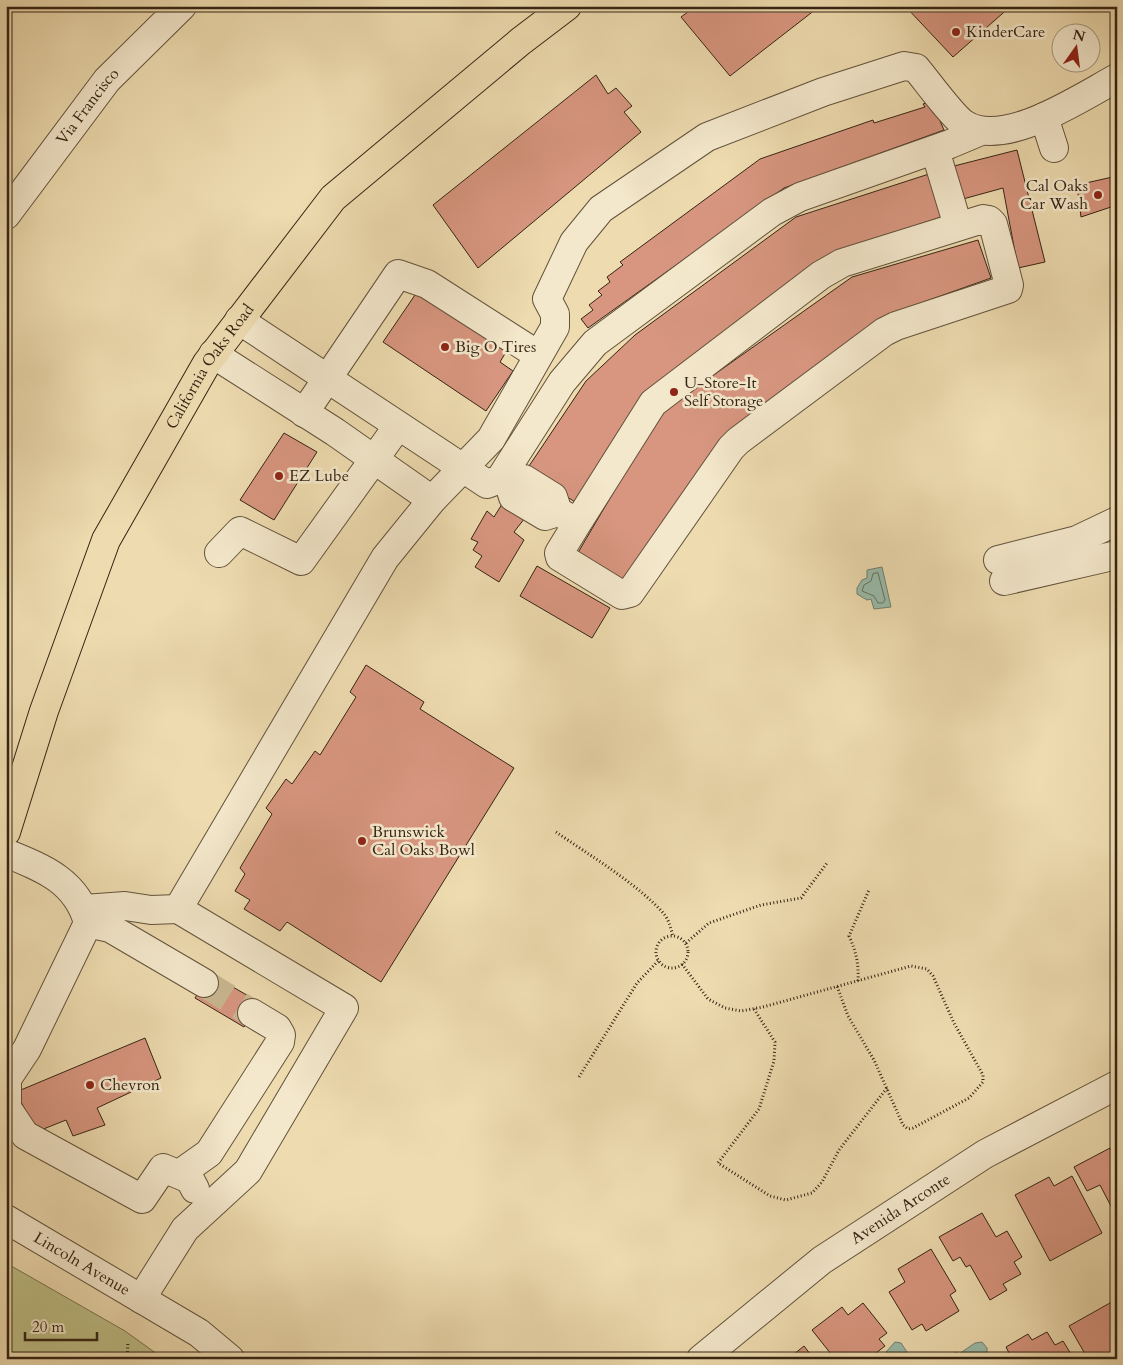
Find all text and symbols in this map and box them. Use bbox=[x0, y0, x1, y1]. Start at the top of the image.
place label: KinderCare bbox=[966, 21, 1045, 43]
north arrow bbox=[1050, 22, 1100, 72]
text: N bbox=[1071, 25, 1087, 47]
marker: KinderCare bbox=[950, 26, 962, 38]
street label: Via Francisco bbox=[51, 63, 124, 149]
place label: Cal Oaks Car Wash bbox=[1020, 175, 1088, 215]
marker: Cal Oaks Car Wash bbox=[1092, 189, 1104, 201]
street label: California Oaks Road bbox=[160, 299, 259, 433]
place label: Big O Tires bbox=[455, 336, 536, 358]
marker: Big O Tires bbox=[439, 341, 451, 353]
place label: U-Store-It Self Storage bbox=[684, 372, 763, 412]
marker: U-Store-It Self Storage bbox=[668, 386, 680, 398]
place label: EZ Lube bbox=[289, 465, 349, 487]
marker: EZ Lube bbox=[273, 470, 285, 482]
place label: Brunswick Cal Oaks Bowl bbox=[372, 821, 475, 861]
marker: Brunswick Cal Oaks Bowl bbox=[356, 835, 368, 847]
place label: Chevron bbox=[100, 1074, 160, 1096]
marker: Chevron bbox=[84, 1079, 96, 1091]
street label: Avenida Arconte bbox=[846, 1168, 955, 1249]
street label: Lincoln Avenue bbox=[29, 1227, 134, 1301]
scale bar bbox=[25, 1310, 98, 1342]
text: 20 m bbox=[32, 1317, 64, 1337]

